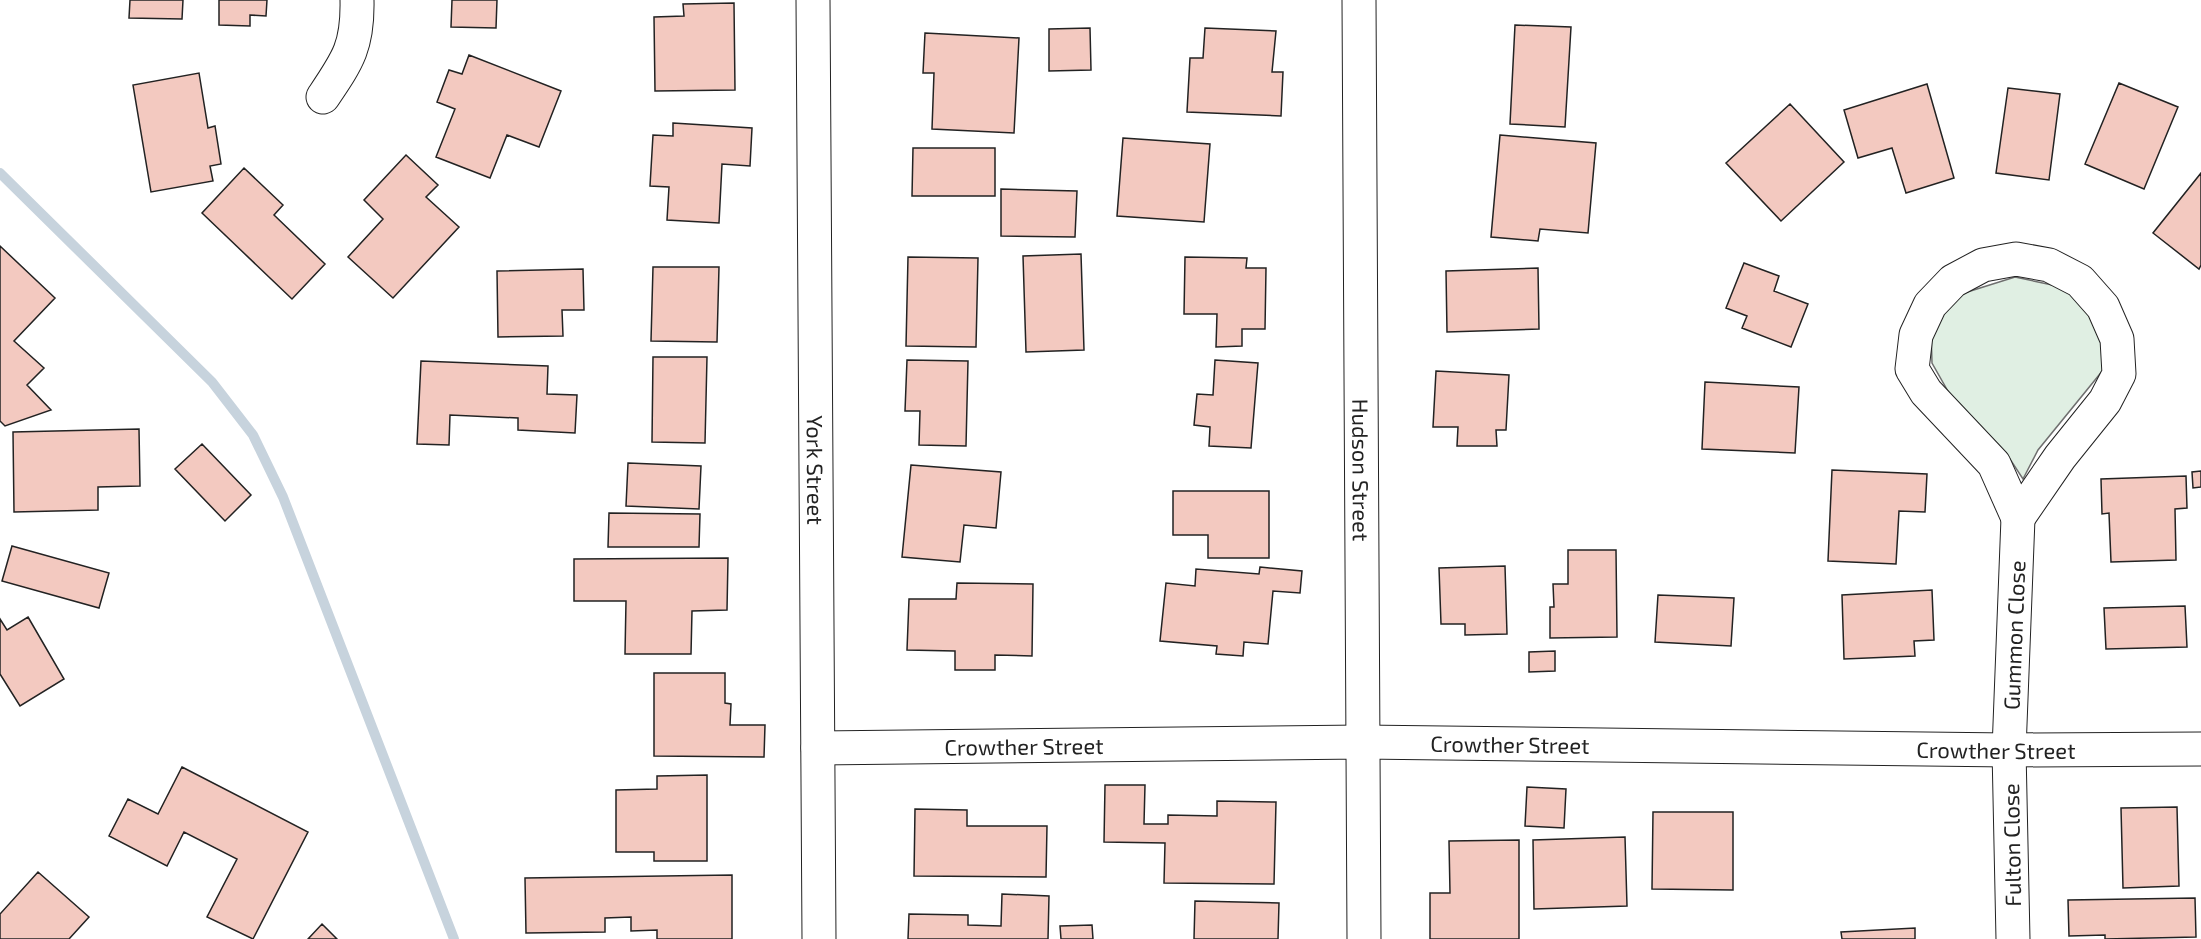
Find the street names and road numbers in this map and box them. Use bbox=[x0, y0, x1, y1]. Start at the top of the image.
street label: Hudson Street bbox=[1348, 399, 1375, 541]
street label: York Street bbox=[803, 415, 829, 525]
street label: Gummon Close bbox=[1998, 560, 2029, 710]
street label: Crowther Street bbox=[1430, 730, 1590, 758]
street label: Crowther Street bbox=[944, 732, 1104, 760]
street label: Crowther Street bbox=[1916, 736, 2076, 763]
street label: Fulton Close bbox=[1997, 783, 2025, 907]

